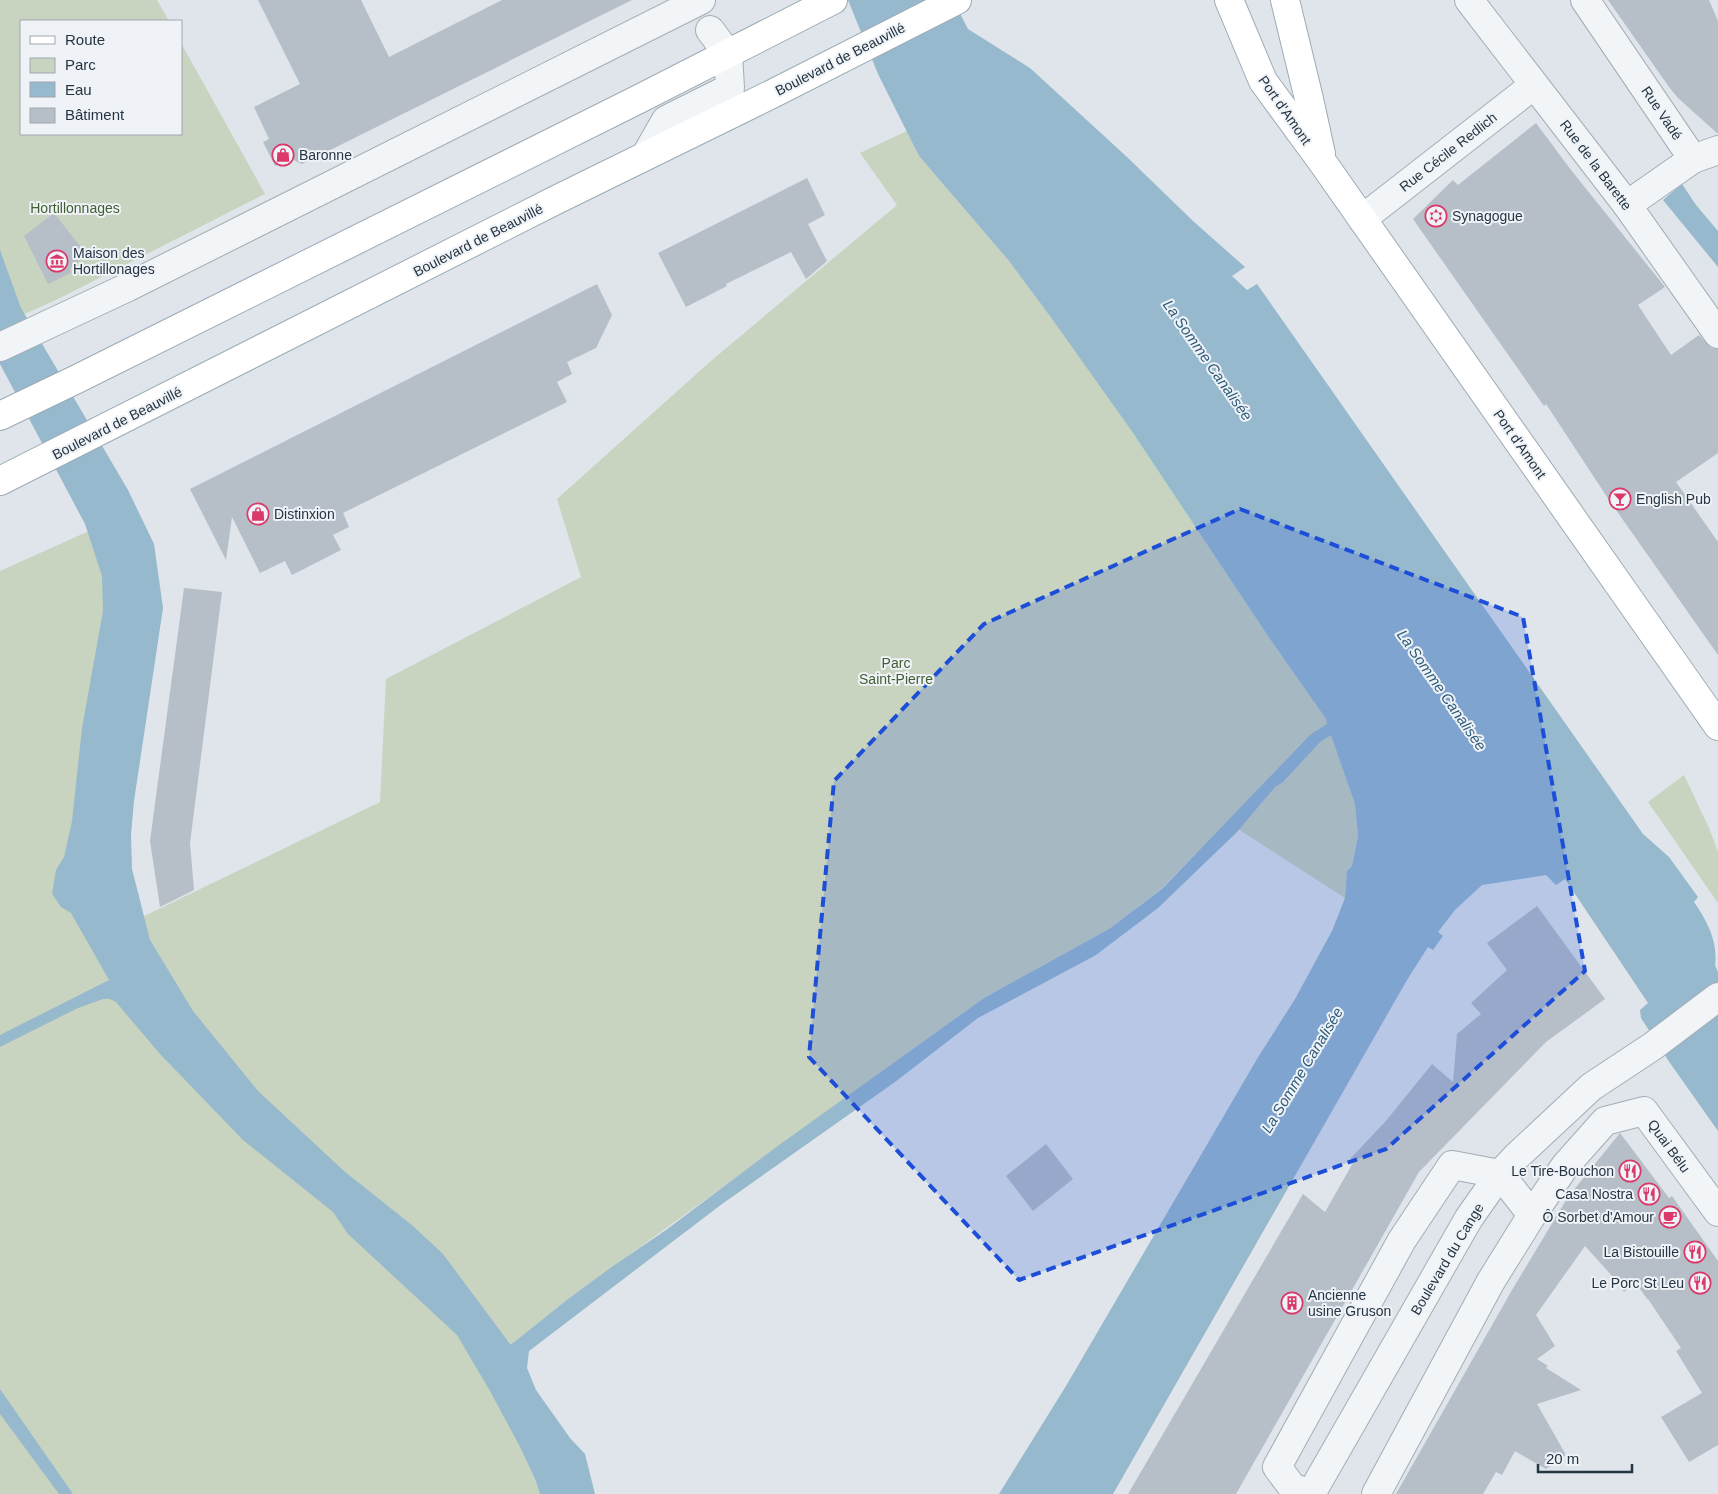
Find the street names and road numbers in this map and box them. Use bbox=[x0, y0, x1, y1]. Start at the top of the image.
street label: Boulevard de Beauvillé bbox=[773, 19, 908, 99]
street label: Port d'Amont bbox=[1255, 72, 1315, 148]
street label: Rue Vadé bbox=[1638, 83, 1686, 143]
street label: Rue Cécile Redlich bbox=[1396, 109, 1500, 195]
street label: Rue de la Barette bbox=[1557, 117, 1635, 213]
street label: Boulevard de Beauvillé bbox=[411, 200, 546, 280]
street label: Boulevard de Beauvillé bbox=[50, 383, 185, 463]
street label: Port d'Amont bbox=[1490, 406, 1550, 482]
street label: Quai Bélu bbox=[1644, 1116, 1694, 1176]
street label: Boulevard du Cange bbox=[1407, 1200, 1487, 1318]

